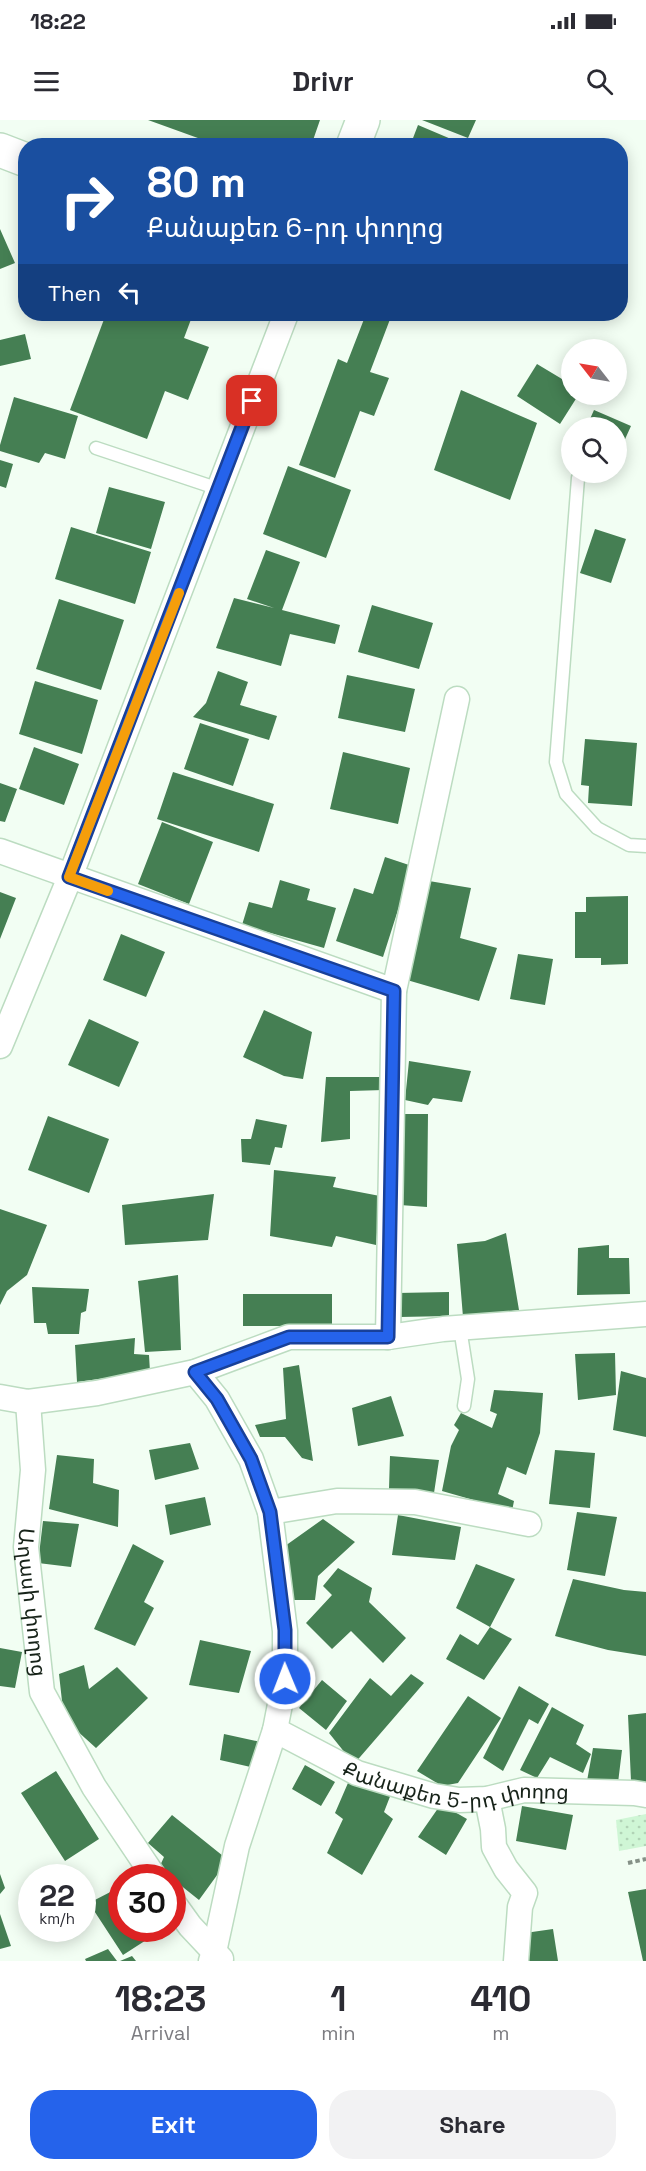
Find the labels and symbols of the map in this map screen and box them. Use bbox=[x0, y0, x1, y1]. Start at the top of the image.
north arrow bbox=[561, 339, 627, 405]
pin bbox=[226, 375, 277, 426]
street label: Աղասի փողոց bbox=[12, 1527, 54, 1678]
position arrow bbox=[253, 1647, 317, 1711]
street label: Քանաքեռ 5-րդ փողոց bbox=[338, 1755, 569, 1813]
speed limit sign: 30 bbox=[108, 1864, 186, 1942]

